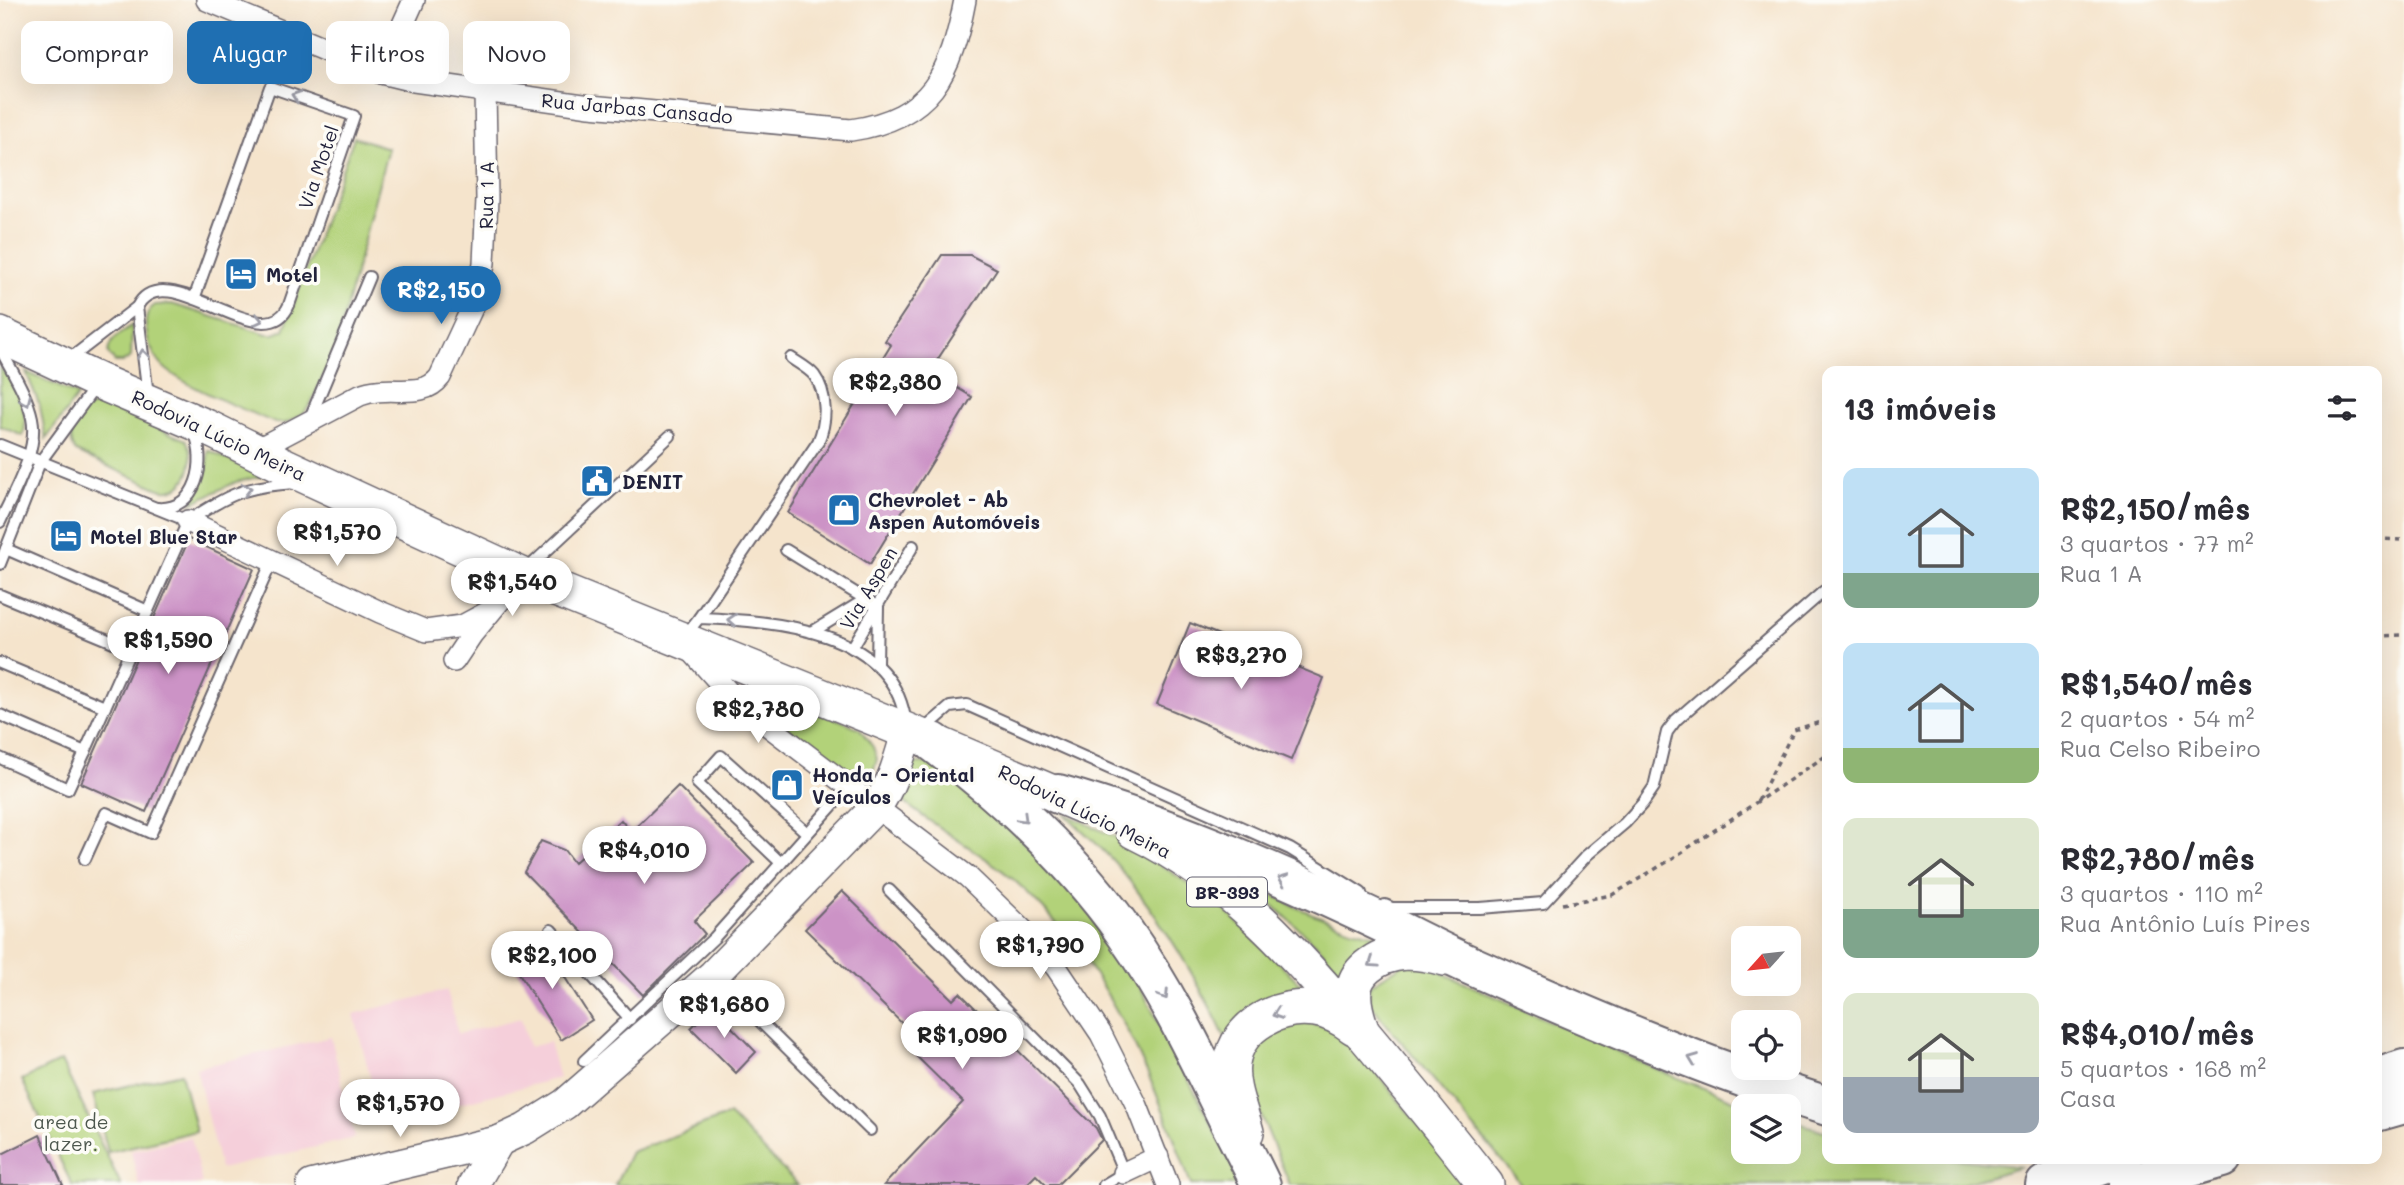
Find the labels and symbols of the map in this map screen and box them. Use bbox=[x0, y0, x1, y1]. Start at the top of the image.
street label: Rua Jarbas Cansado bbox=[540, 87, 734, 129]
one-way arrow bbox=[290, 90, 303, 104]
street label: Via Motel bbox=[292, 122, 344, 212]
street label: Rua 1 A bbox=[473, 161, 499, 229]
hotel icon: Motel bbox=[222, 255, 260, 293]
place label: Motel bbox=[266, 262, 318, 287]
pin: R$2,150 bbox=[376, 266, 506, 326]
one-way arrow bbox=[252, 312, 264, 327]
one-way arrow bbox=[136, 348, 151, 359]
pin: R$2,380 bbox=[830, 358, 960, 418]
street label: Rodovia Lúcio Meira bbox=[128, 384, 310, 486]
one-way arrow bbox=[17, 394, 31, 406]
public building icon: DENIT bbox=[578, 462, 616, 500]
place label: DENIT bbox=[622, 469, 683, 494]
one-way arrow bbox=[241, 483, 253, 497]
place label: Chevrolet - Ab Aspen Automóveis bbox=[868, 487, 1040, 534]
shop icon: Chevrolet - Ab Aspen Automóveis bbox=[825, 491, 863, 529]
pin: R$1,570 bbox=[272, 508, 402, 568]
hotel icon: Motel Blue Star bbox=[47, 517, 85, 555]
place label: Motel Blue Star bbox=[90, 524, 238, 549]
street label: Via Aspen bbox=[834, 542, 902, 634]
pin: R$1,540 bbox=[447, 558, 577, 618]
one-way arrow bbox=[726, 612, 737, 627]
pin: R$1,590 bbox=[103, 616, 233, 676]
pin: R$3,270 bbox=[1176, 632, 1306, 691]
pin: R$2,780 bbox=[693, 686, 823, 745]
street label: Rodovia Lúcio Meira bbox=[994, 758, 1176, 864]
place label: Honda - Oriental Veículos bbox=[812, 762, 974, 809]
shop icon: Honda - Oriental Veículos bbox=[768, 766, 806, 804]
one-way arrow bbox=[1015, 809, 1028, 822]
pin: R$4,010 bbox=[579, 826, 709, 886]
one-way arrow bbox=[1278, 873, 1290, 887]
road number: BR-393 bbox=[1187, 878, 1267, 906]
pin: R$1,790 bbox=[975, 922, 1105, 981]
north arrow bbox=[1731, 926, 1801, 996]
pin: R$2,100 bbox=[487, 932, 617, 991]
one-way arrow bbox=[1368, 955, 1381, 968]
pin: R$1,680 bbox=[659, 981, 789, 1040]
one-way arrow bbox=[1156, 987, 1168, 1000]
one-way arrow bbox=[1271, 1006, 1284, 1020]
pin: R$1,090 bbox=[897, 1012, 1027, 1071]
one-way arrow bbox=[1688, 1054, 1700, 1068]
pin: R$1,570 bbox=[335, 1080, 465, 1139]
park label: area de lazer. bbox=[34, 1109, 108, 1156]

